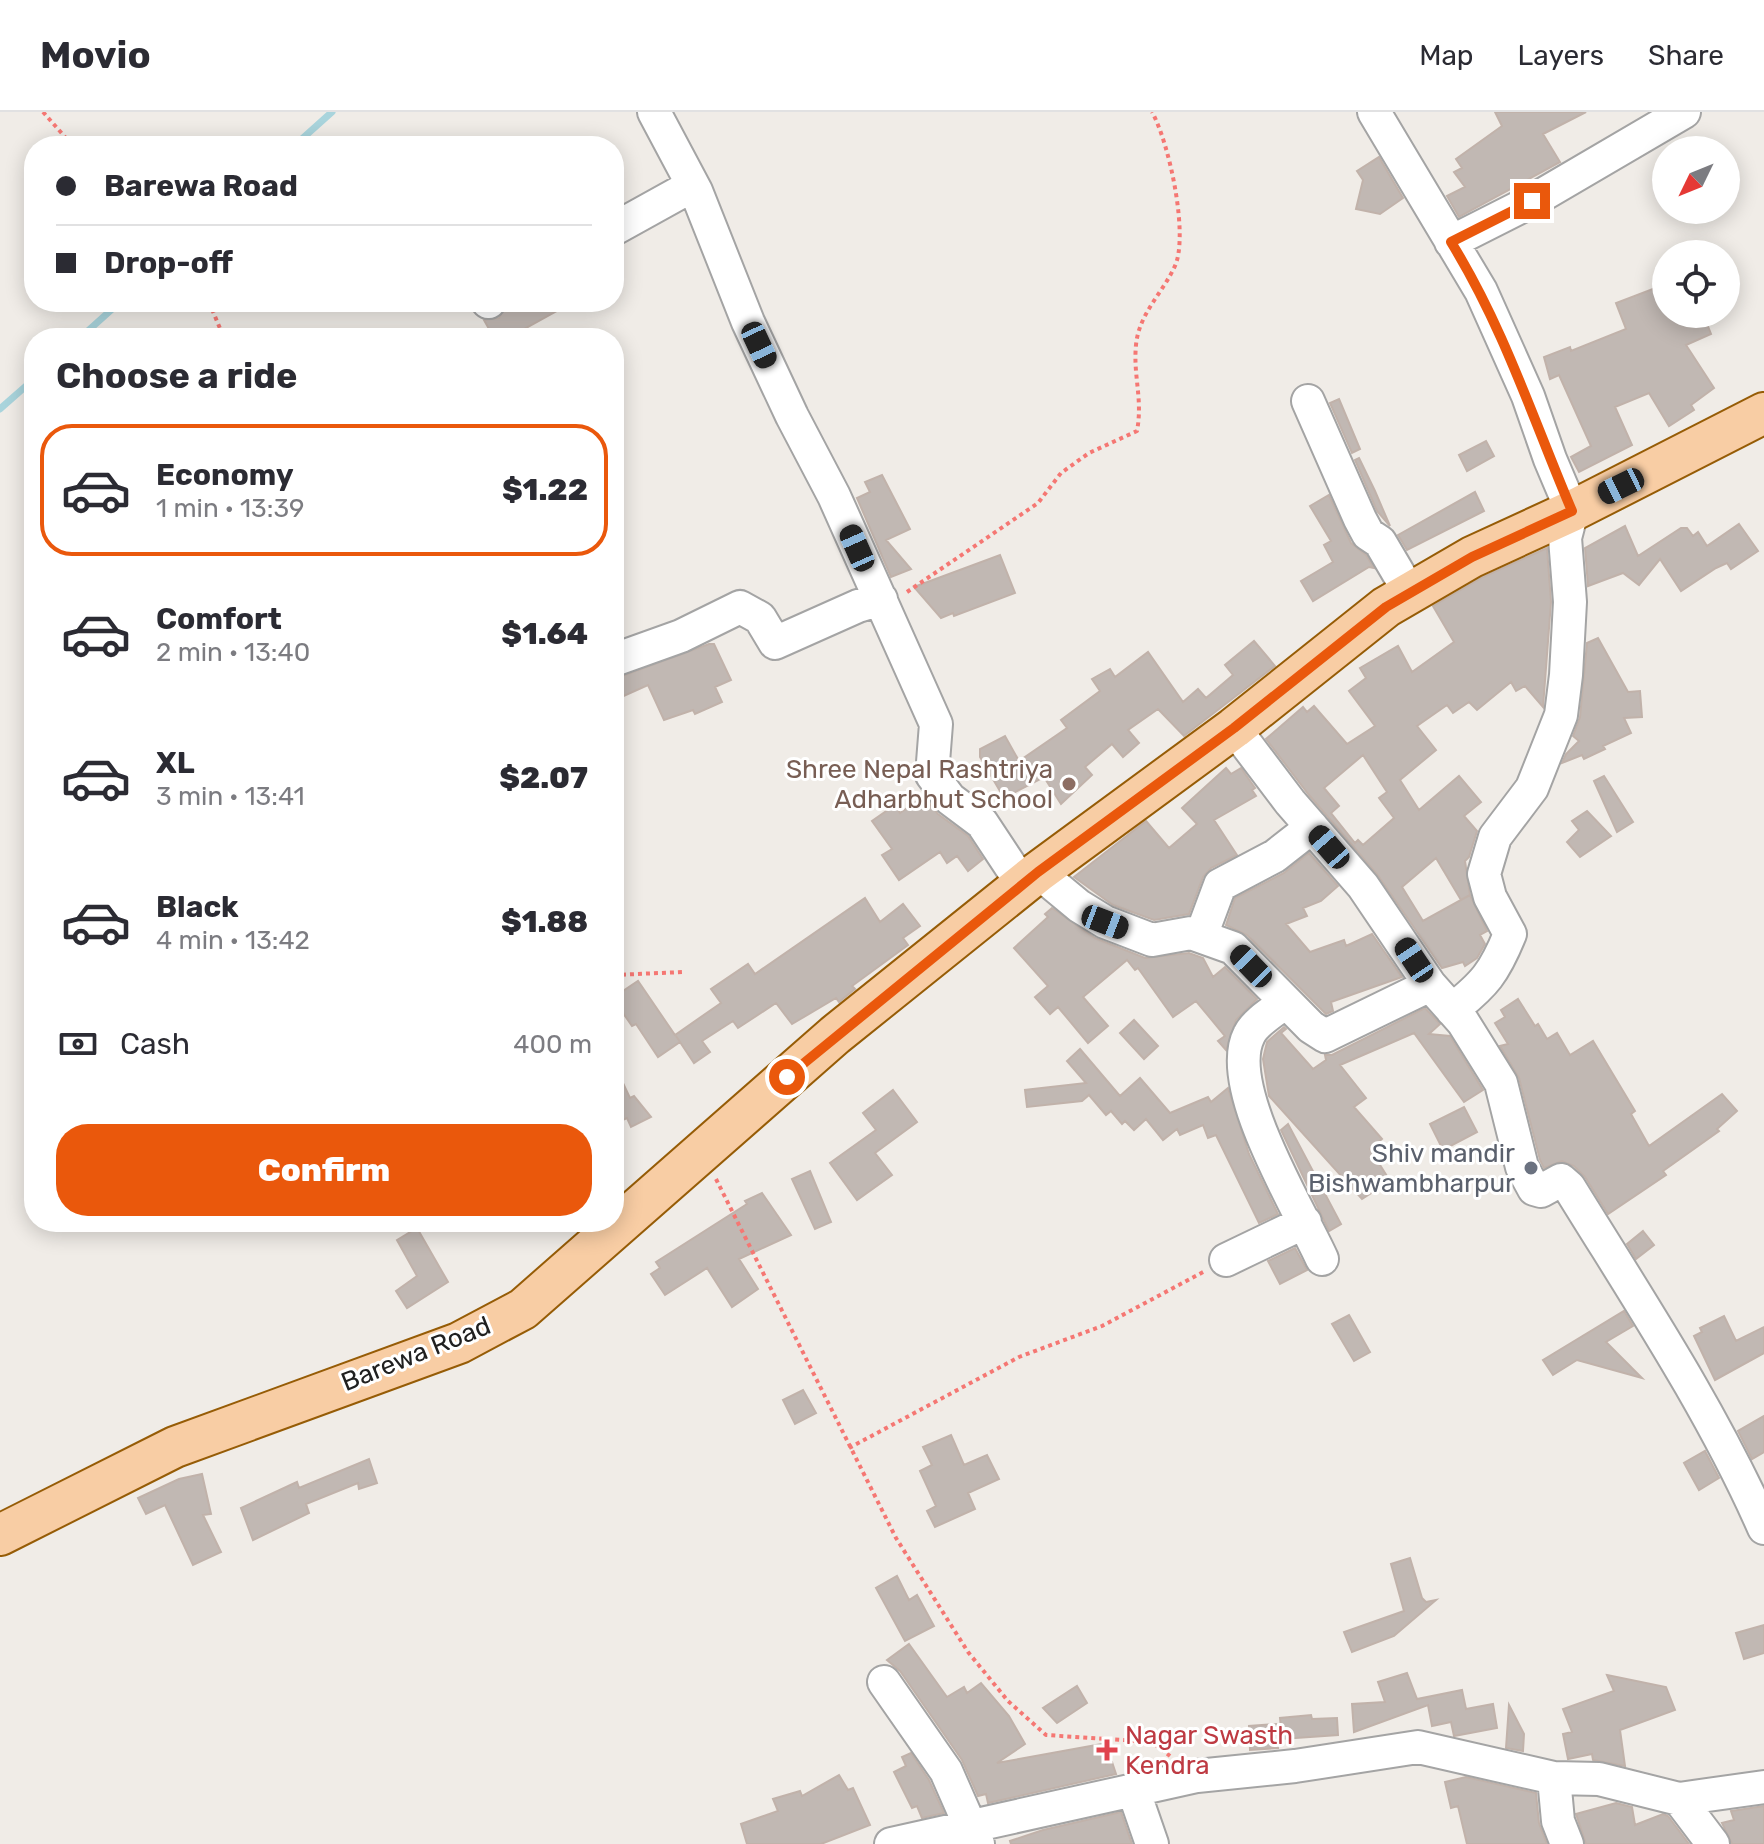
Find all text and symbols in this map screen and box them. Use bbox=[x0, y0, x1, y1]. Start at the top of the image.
text: Movio bbox=[40, 32, 151, 78]
text: Map bbox=[1419, 39, 1474, 72]
text: Layers bbox=[1518, 39, 1604, 72]
text: Share bbox=[1648, 39, 1724, 72]
north arrow bbox=[1652, 136, 1740, 224]
map controls bbox=[1652, 136, 1740, 328]
text: Barewa Road bbox=[104, 168, 298, 204]
route end bbox=[1514, 183, 1550, 219]
button: locate bbox=[1652, 240, 1740, 328]
text: Drop-off bbox=[104, 245, 233, 281]
car bbox=[738, 318, 780, 372]
text: Choose a ride bbox=[56, 354, 297, 397]
icon: car bbox=[60, 454, 132, 526]
text: Economy bbox=[156, 457, 294, 493]
car bbox=[1594, 465, 1648, 507]
text: $1.22 bbox=[502, 472, 588, 508]
text: 1 min · 13:39 bbox=[156, 493, 304, 524]
car bbox=[836, 521, 878, 575]
icon: car bbox=[60, 598, 132, 670]
text: Comfort bbox=[156, 601, 282, 637]
text: $1.64 bbox=[501, 616, 588, 652]
text: 2 min · 13:40 bbox=[156, 637, 310, 668]
icon: car bbox=[60, 742, 132, 814]
text: XL bbox=[156, 745, 195, 781]
place label: Shree Nepal Rashtriya Adharbhut School bbox=[786, 754, 1053, 815]
text: $2.07 bbox=[499, 760, 588, 796]
marker: Shree Nepal Rashtriya Adharbhut School bbox=[1060, 775, 1078, 793]
text: 3 min · 13:41 bbox=[156, 781, 305, 812]
car bbox=[1304, 821, 1354, 873]
icon: car bbox=[60, 886, 132, 958]
text: Black bbox=[156, 889, 239, 925]
car bbox=[1078, 902, 1132, 942]
text: $1.88 bbox=[501, 904, 588, 940]
text: 4 min · 13:42 bbox=[156, 925, 310, 956]
car bbox=[1391, 933, 1437, 987]
car bbox=[1226, 940, 1276, 992]
icon: cash bbox=[56, 1022, 100, 1066]
text: Cash bbox=[120, 1026, 190, 1062]
text: 400 m bbox=[513, 1029, 592, 1060]
route start bbox=[769, 1059, 805, 1095]
button: Confirm bbox=[56, 1124, 592, 1216]
place label: Shiv mandir Bishwambharpur bbox=[1308, 1138, 1515, 1199]
marker: Shiv mandir Bishwambharpur bbox=[1522, 1159, 1540, 1177]
street label: Barewa Road bbox=[337, 1310, 495, 1398]
place label: Nagar Swasth Kendra bbox=[1125, 1720, 1293, 1781]
marker: Nagar Swasth Kendra bbox=[1096, 1739, 1118, 1761]

